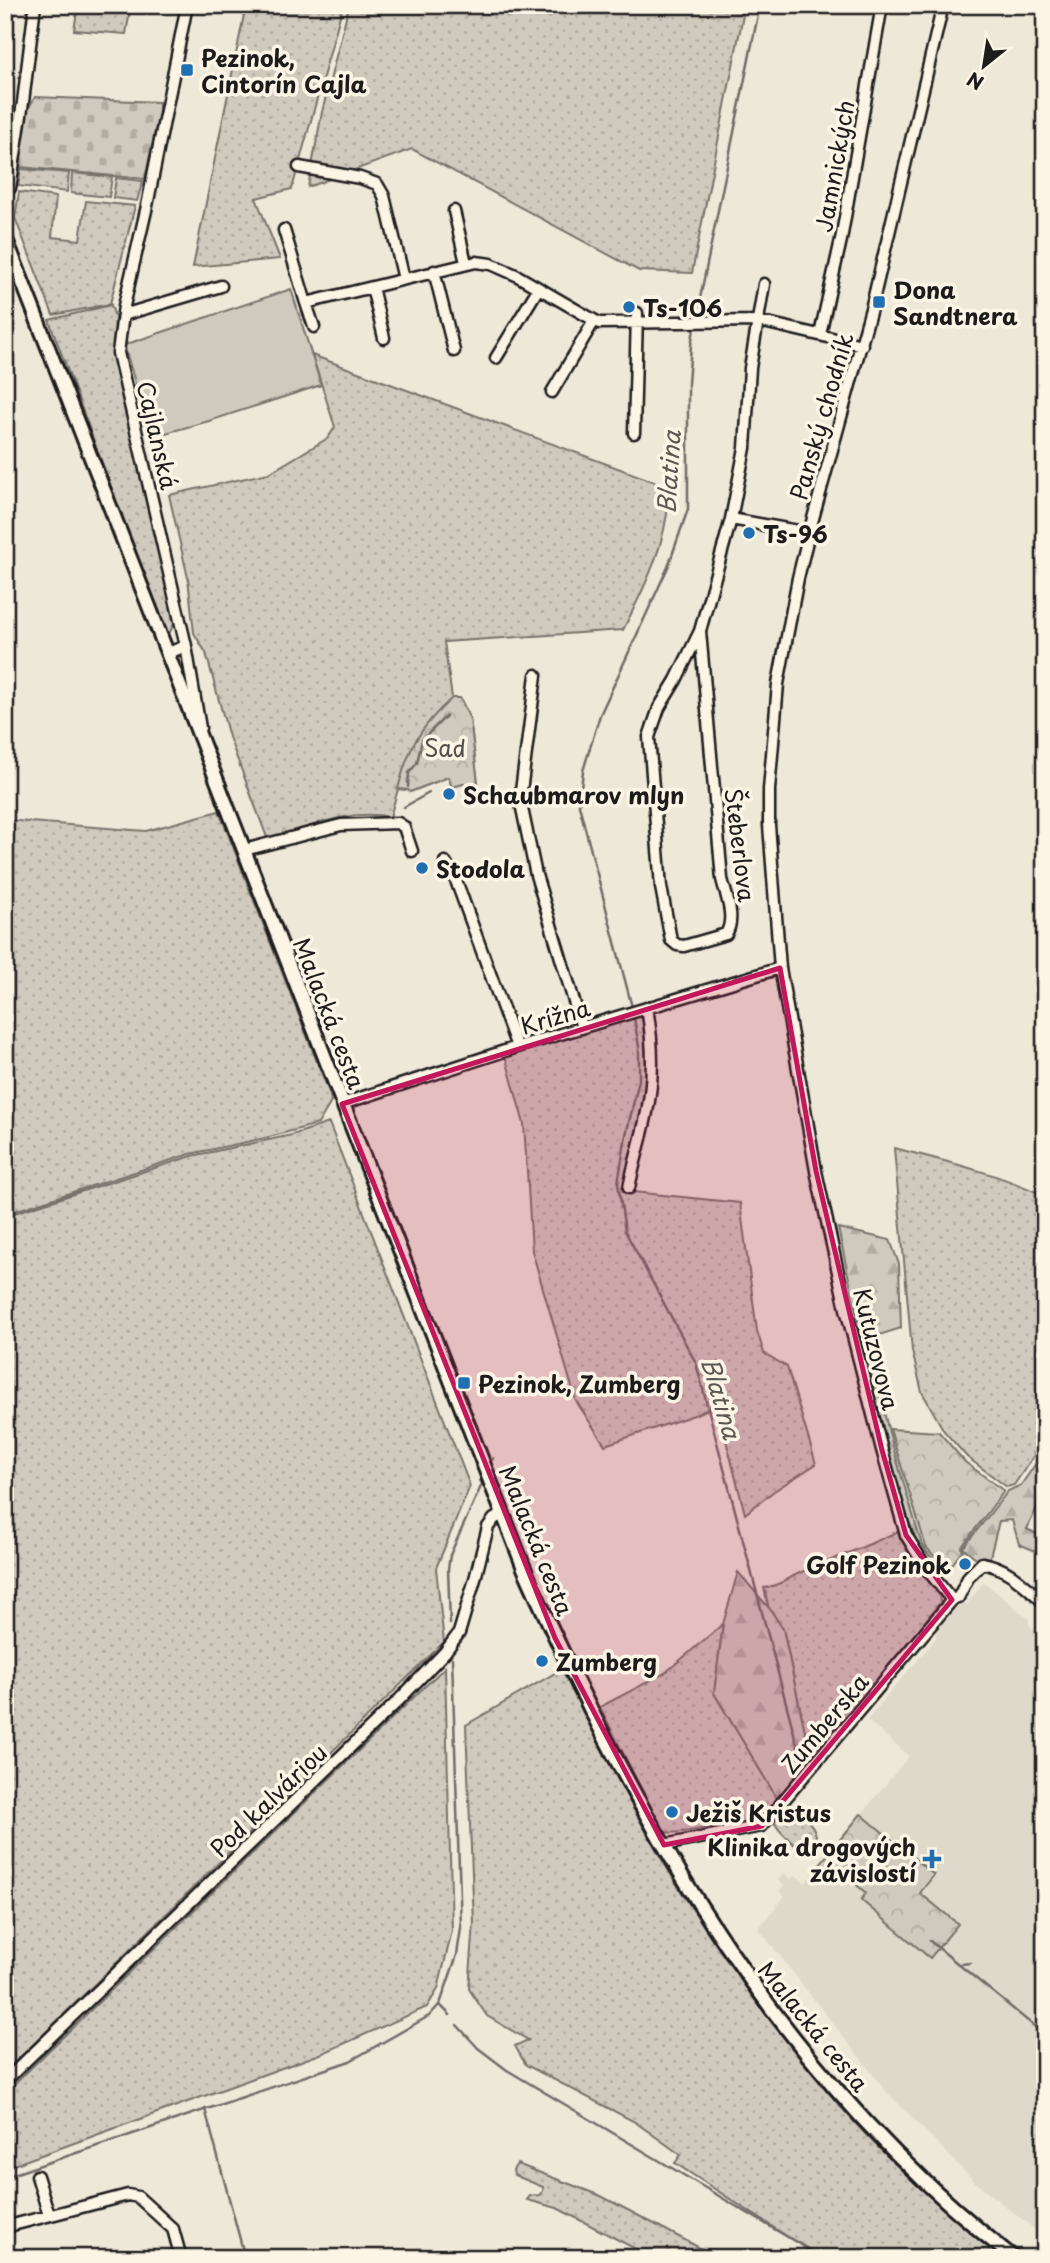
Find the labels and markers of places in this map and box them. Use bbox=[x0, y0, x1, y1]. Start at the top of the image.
place label: Pezinok, Cintorín Cajla bbox=[201, 40, 367, 101]
marker: Pezinok, Cintorín Cajla bbox=[179, 62, 195, 78]
place label: Dona Sandtnera bbox=[893, 272, 1018, 333]
place label: Ts-106 bbox=[643, 290, 722, 325]
marker: Dona Sandtnera bbox=[871, 294, 887, 310]
marker: Ts-106 bbox=[621, 299, 637, 315]
place label: Ts-96 bbox=[763, 516, 828, 551]
marker: Ts-96 bbox=[741, 525, 757, 541]
place label: Schaubmarov mlyn bbox=[463, 777, 684, 812]
marker: Schaubmarov mlyn bbox=[441, 786, 457, 802]
place label: Stodola bbox=[436, 851, 526, 886]
marker: Stodola bbox=[414, 860, 430, 876]
place label: Pezinok, Zumberg bbox=[478, 1366, 680, 1401]
marker: Pezinok, Zumberg bbox=[456, 1375, 472, 1391]
place label: Golf Pezinok bbox=[806, 1547, 951, 1582]
marker: Golf Pezinok bbox=[957, 1556, 973, 1572]
place label: Zumberg bbox=[556, 1644, 657, 1679]
marker: Zumberg bbox=[534, 1653, 550, 1669]
place label: Ježiš Kristus bbox=[686, 1795, 831, 1830]
marker: Ježiš Kristus bbox=[664, 1804, 680, 1820]
place label: Klinika drogových závislostí bbox=[707, 1829, 917, 1890]
marker: Klinika drogových závislostí bbox=[922, 1849, 942, 1869]

